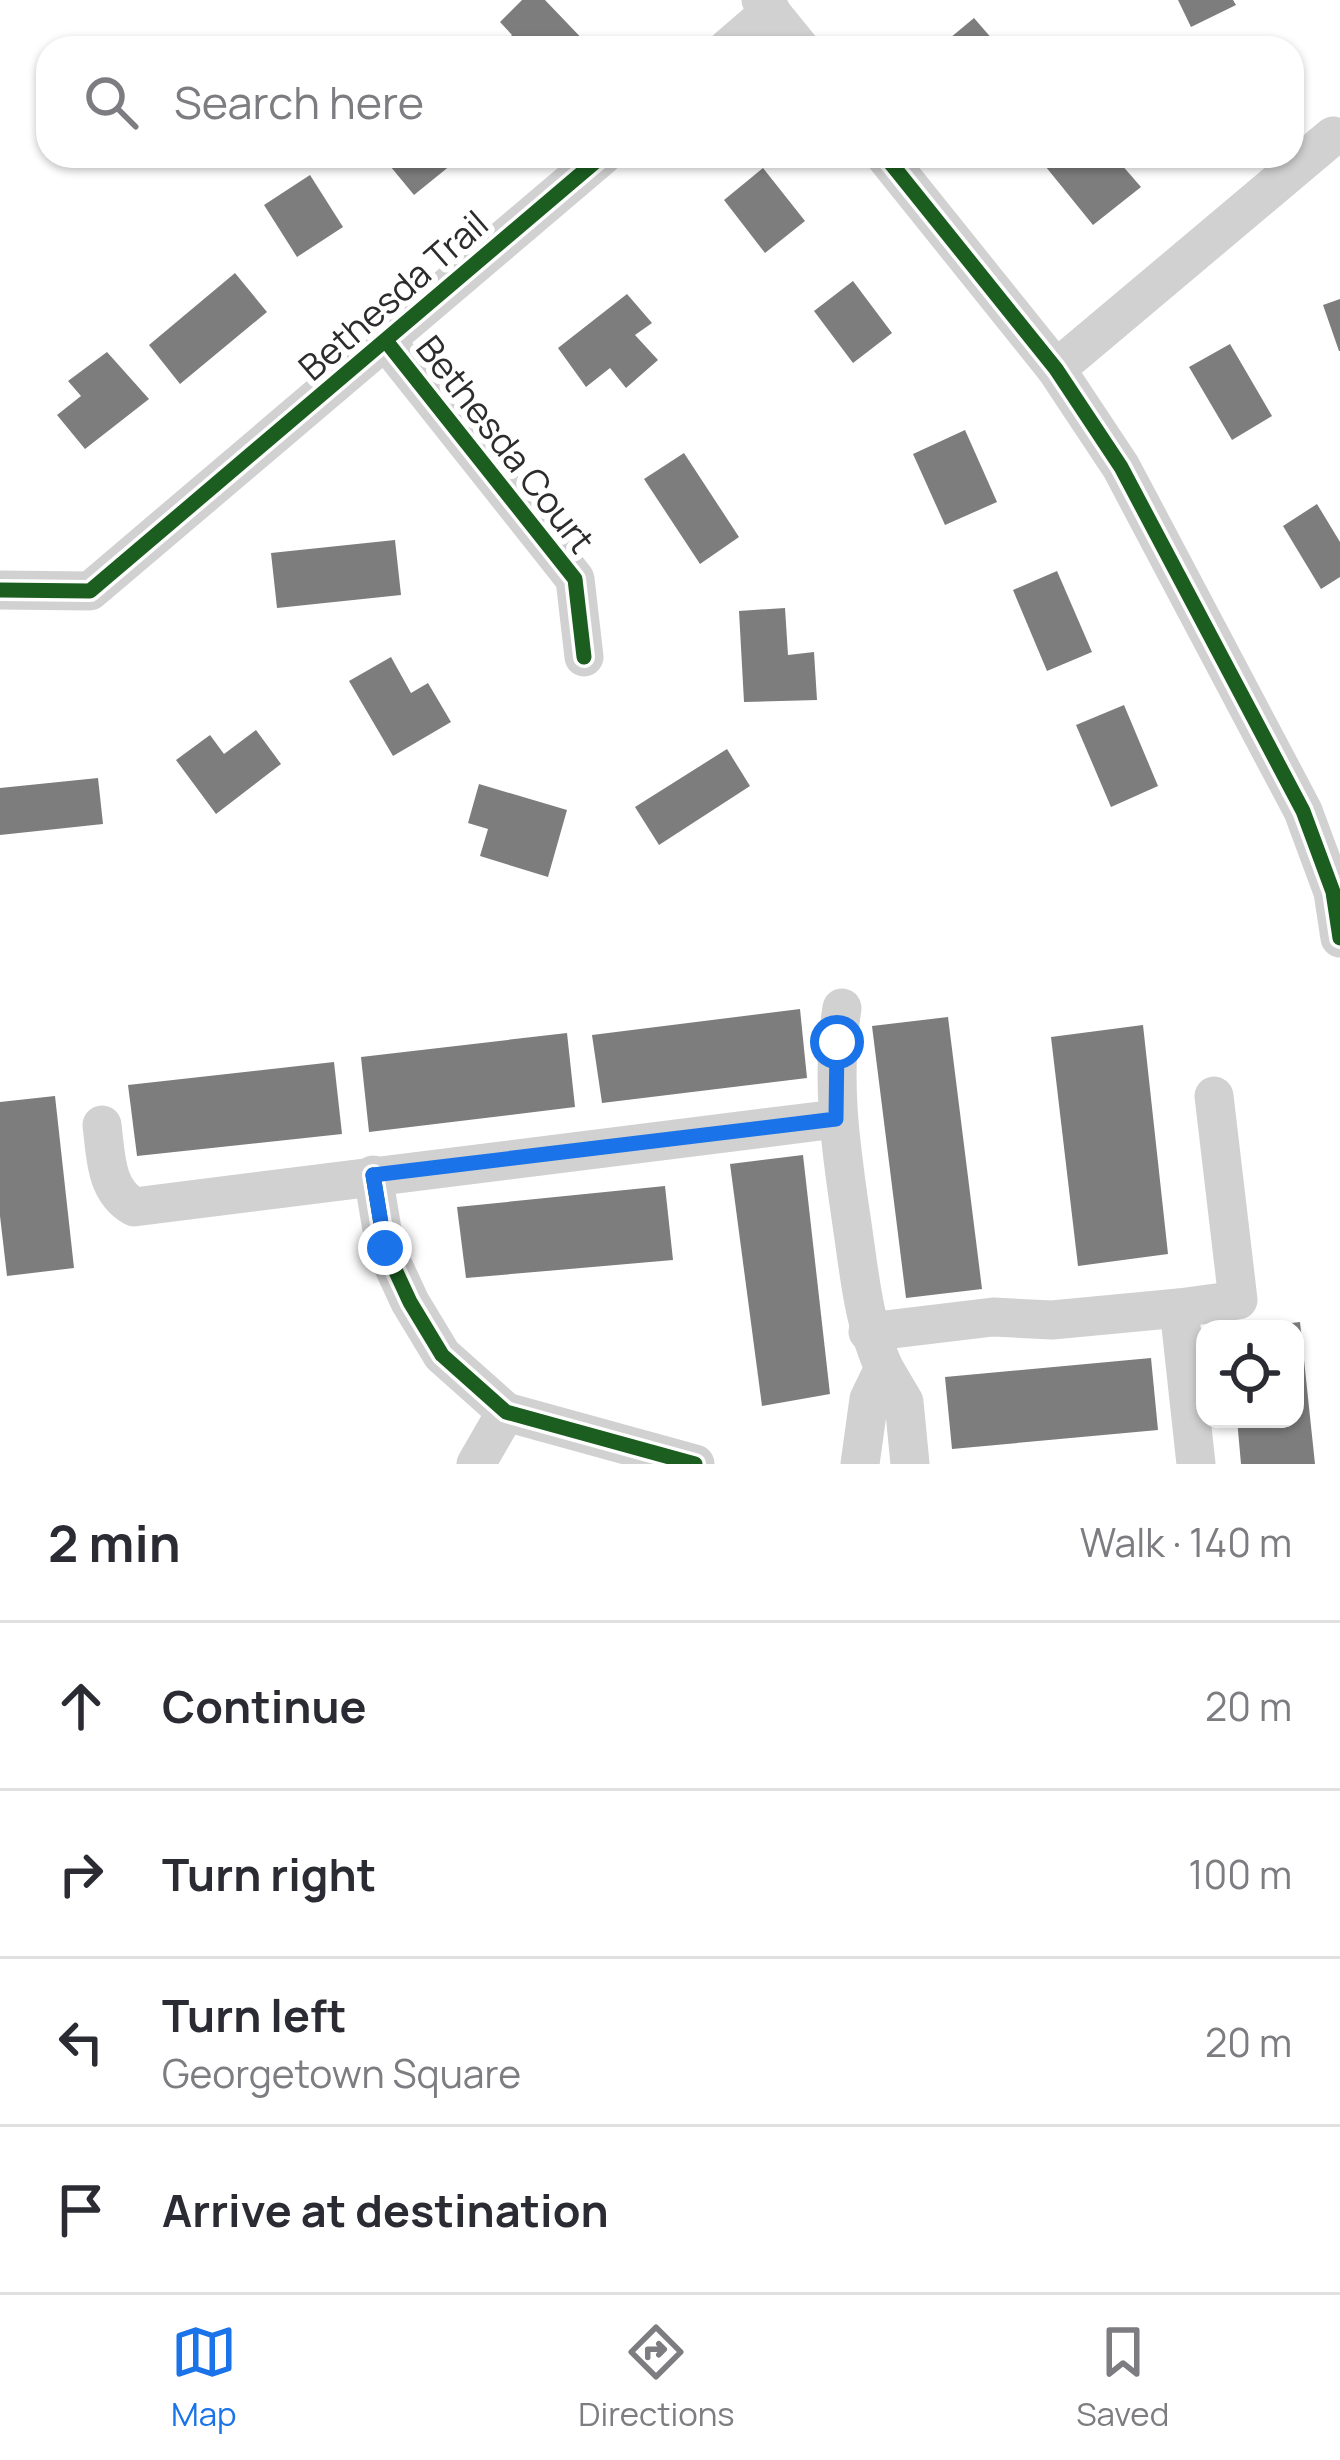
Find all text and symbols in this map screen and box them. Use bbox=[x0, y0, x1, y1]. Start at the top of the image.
search box bbox=[36, 36, 1304, 168]
icon: search bbox=[78, 69, 144, 135]
text: Search here bbox=[174, 71, 424, 133]
street label: Bethesda Trail bbox=[288, 199, 498, 391]
street label: Bethesda Court bbox=[406, 325, 606, 563]
route start bbox=[810, 1015, 864, 1069]
route end bbox=[358, 1221, 412, 1275]
map controls bbox=[1196, 1320, 1304, 1428]
button: locate bbox=[1196, 1320, 1304, 1428]
text: 2 min bbox=[48, 1508, 181, 1577]
text: Walk · 140 m bbox=[1080, 1515, 1292, 1569]
icon: ahead bbox=[48, 1673, 114, 1739]
text: Continue bbox=[162, 1675, 367, 1737]
text: 20 m bbox=[1205, 1679, 1292, 1733]
icon: right bbox=[48, 1841, 114, 1907]
text: Turn right bbox=[162, 1843, 376, 1905]
text: 100 m bbox=[1188, 1847, 1292, 1901]
text: Turn left bbox=[162, 1984, 347, 2046]
icon: left bbox=[48, 2009, 114, 2075]
text: 20 m bbox=[1205, 2015, 1292, 2069]
text: Georgetown Square bbox=[162, 2046, 521, 2100]
icon: arrive bbox=[48, 2177, 114, 2243]
text: Arrive at destination bbox=[162, 2179, 609, 2241]
tab: Map bbox=[171, 2319, 237, 2436]
tab: Directions bbox=[578, 2319, 735, 2436]
tab: Saved bbox=[1076, 2319, 1169, 2436]

